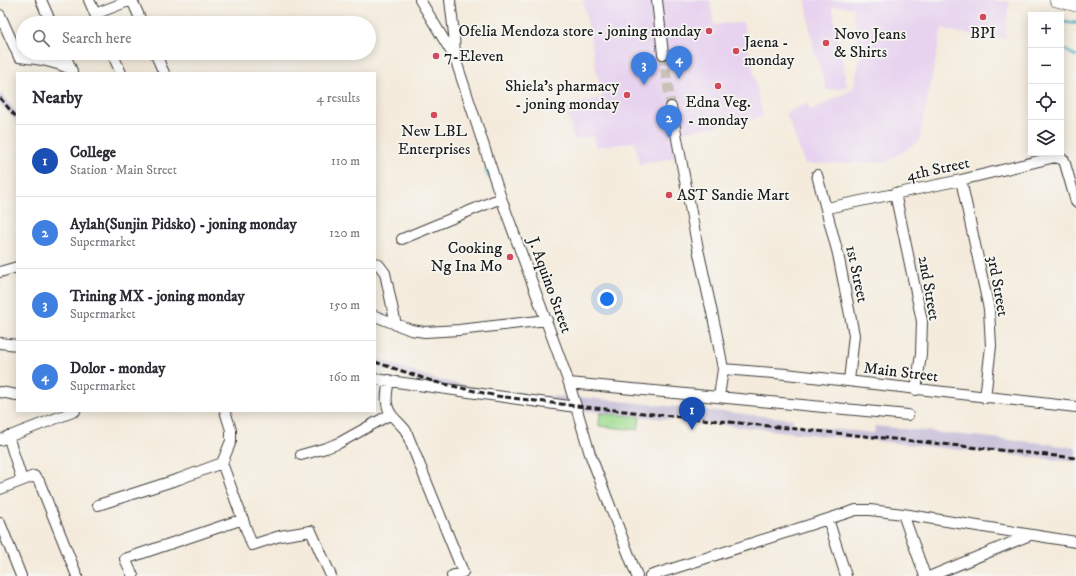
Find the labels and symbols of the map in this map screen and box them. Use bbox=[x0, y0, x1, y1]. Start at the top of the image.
marker: BPI bbox=[978, 12, 988, 22]
place label: Ofelia Mendoza store - joning monday bbox=[458, 21, 701, 41]
place label: BPI bbox=[970, 23, 996, 43]
place label: Novo Jeans & Shirts bbox=[834, 24, 906, 62]
marker: Ofelia Mendoza store - joning monday bbox=[704, 26, 714, 36]
place label: Jaena - monday bbox=[742, 32, 795, 70]
marker: Novo Jeans & Shirts bbox=[821, 38, 831, 48]
place label: 7-Eleven bbox=[444, 46, 504, 66]
pin: 4 bbox=[666, 46, 692, 79]
marker: Jaena - monday bbox=[731, 46, 741, 56]
marker: 7-Eleven bbox=[431, 51, 441, 61]
pin: 3 bbox=[631, 52, 657, 85]
place label: Shiela's pharmacy - joning monday bbox=[505, 76, 619, 114]
marker: Edna Veg. - monday bbox=[713, 81, 723, 91]
marker: Shiela's pharmacy - joning monday bbox=[622, 90, 632, 100]
place label: Edna Veg. - monday bbox=[685, 92, 751, 130]
pin: 2 bbox=[656, 105, 682, 138]
marker: New LBL Enterprises bbox=[429, 110, 439, 120]
place label: New LBL Enterprises bbox=[398, 121, 470, 159]
street label: 4th Street bbox=[905, 153, 971, 185]
place label: AST Sandie Mart bbox=[677, 185, 789, 205]
marker: AST Sandie Mart bbox=[664, 190, 674, 200]
street label: J. Aquino Street bbox=[523, 232, 577, 336]
place label: Cooking Ng Ina Mo bbox=[431, 238, 502, 276]
street label: 1st Street bbox=[841, 244, 873, 304]
marker: Cooking Ng Ina Mo bbox=[505, 252, 515, 262]
street label: 2nd Street bbox=[913, 254, 945, 322]
street label: 3rd Street bbox=[983, 254, 1013, 318]
your location bbox=[597, 289, 617, 309]
street label: Main Street bbox=[862, 357, 940, 387]
pin: 1 bbox=[679, 397, 705, 430]

